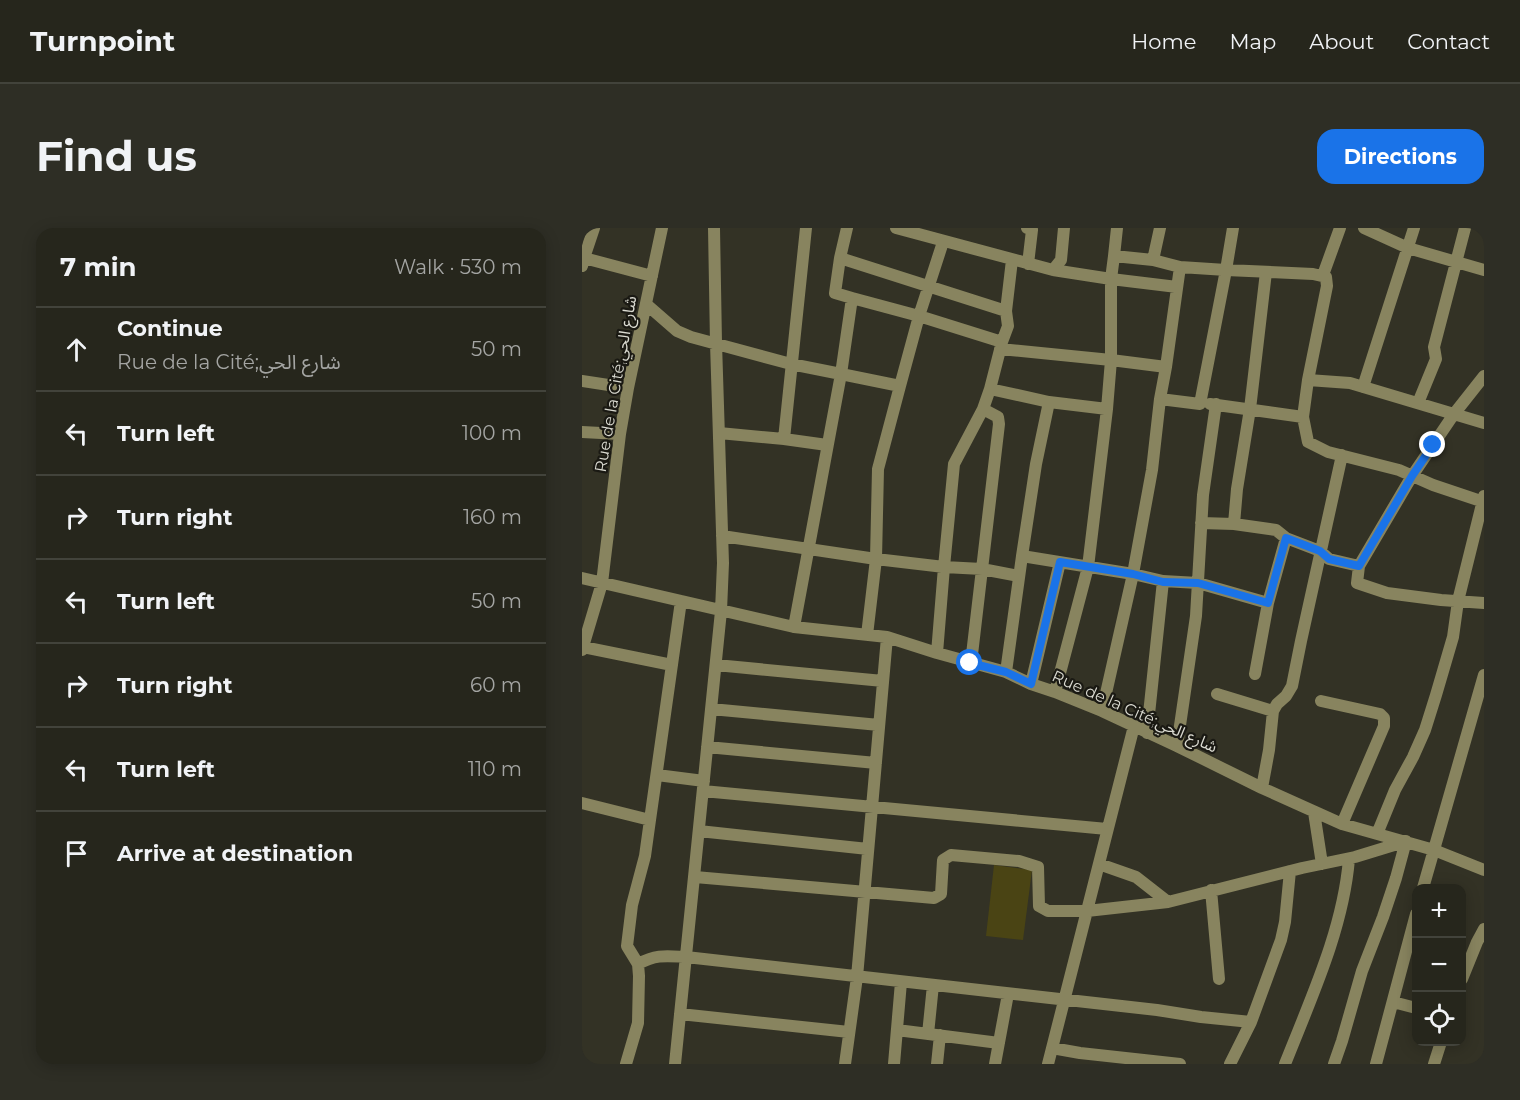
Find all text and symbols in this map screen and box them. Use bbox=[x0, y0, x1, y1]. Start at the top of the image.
text: Turnpoint bbox=[30, 24, 175, 58]
text: Home bbox=[1131, 29, 1196, 54]
text: Map bbox=[1229, 29, 1276, 54]
text: About bbox=[1309, 29, 1374, 54]
text: Contact bbox=[1407, 29, 1490, 54]
button: Directions bbox=[1317, 129, 1484, 184]
text: Find us bbox=[36, 130, 197, 182]
text: 7 min bbox=[60, 251, 137, 283]
text: Walk · 530 m bbox=[394, 255, 522, 279]
street label: Rue de la Cité;شارع الحي bbox=[591, 294, 643, 474]
text: Continue bbox=[117, 315, 223, 342]
icon: ahead bbox=[60, 333, 93, 366]
text: 50 m bbox=[471, 337, 522, 361]
text: Rue de la Cité;شارع الحي bbox=[117, 350, 341, 374]
icon: left bbox=[60, 417, 93, 450]
text: Turn left bbox=[117, 420, 215, 447]
text: 100 m bbox=[462, 421, 522, 445]
route end bbox=[1419, 431, 1445, 457]
icon: right bbox=[60, 501, 93, 534]
text: Turn right bbox=[117, 504, 232, 531]
text: 160 m bbox=[463, 505, 522, 529]
icon: left bbox=[60, 585, 93, 618]
text: Turn left bbox=[117, 588, 215, 615]
text: 50 m bbox=[471, 589, 522, 613]
route start bbox=[956, 649, 982, 675]
street label: Rue de la Cité;شارع الحي bbox=[1048, 666, 1220, 759]
icon: right bbox=[60, 669, 93, 702]
text: Turn right bbox=[117, 672, 232, 699]
text: 60 m bbox=[470, 673, 522, 697]
icon: left bbox=[60, 753, 93, 786]
text: Turn left bbox=[117, 756, 215, 783]
text: 110 m bbox=[468, 757, 522, 781]
icon: arrive bbox=[60, 837, 93, 870]
text: Arrive at destination bbox=[117, 840, 353, 867]
map controls bbox=[1412, 884, 1466, 1046]
button: + bbox=[1412, 884, 1466, 938]
button: − bbox=[1412, 938, 1466, 992]
button: locate bbox=[1412, 992, 1466, 1046]

